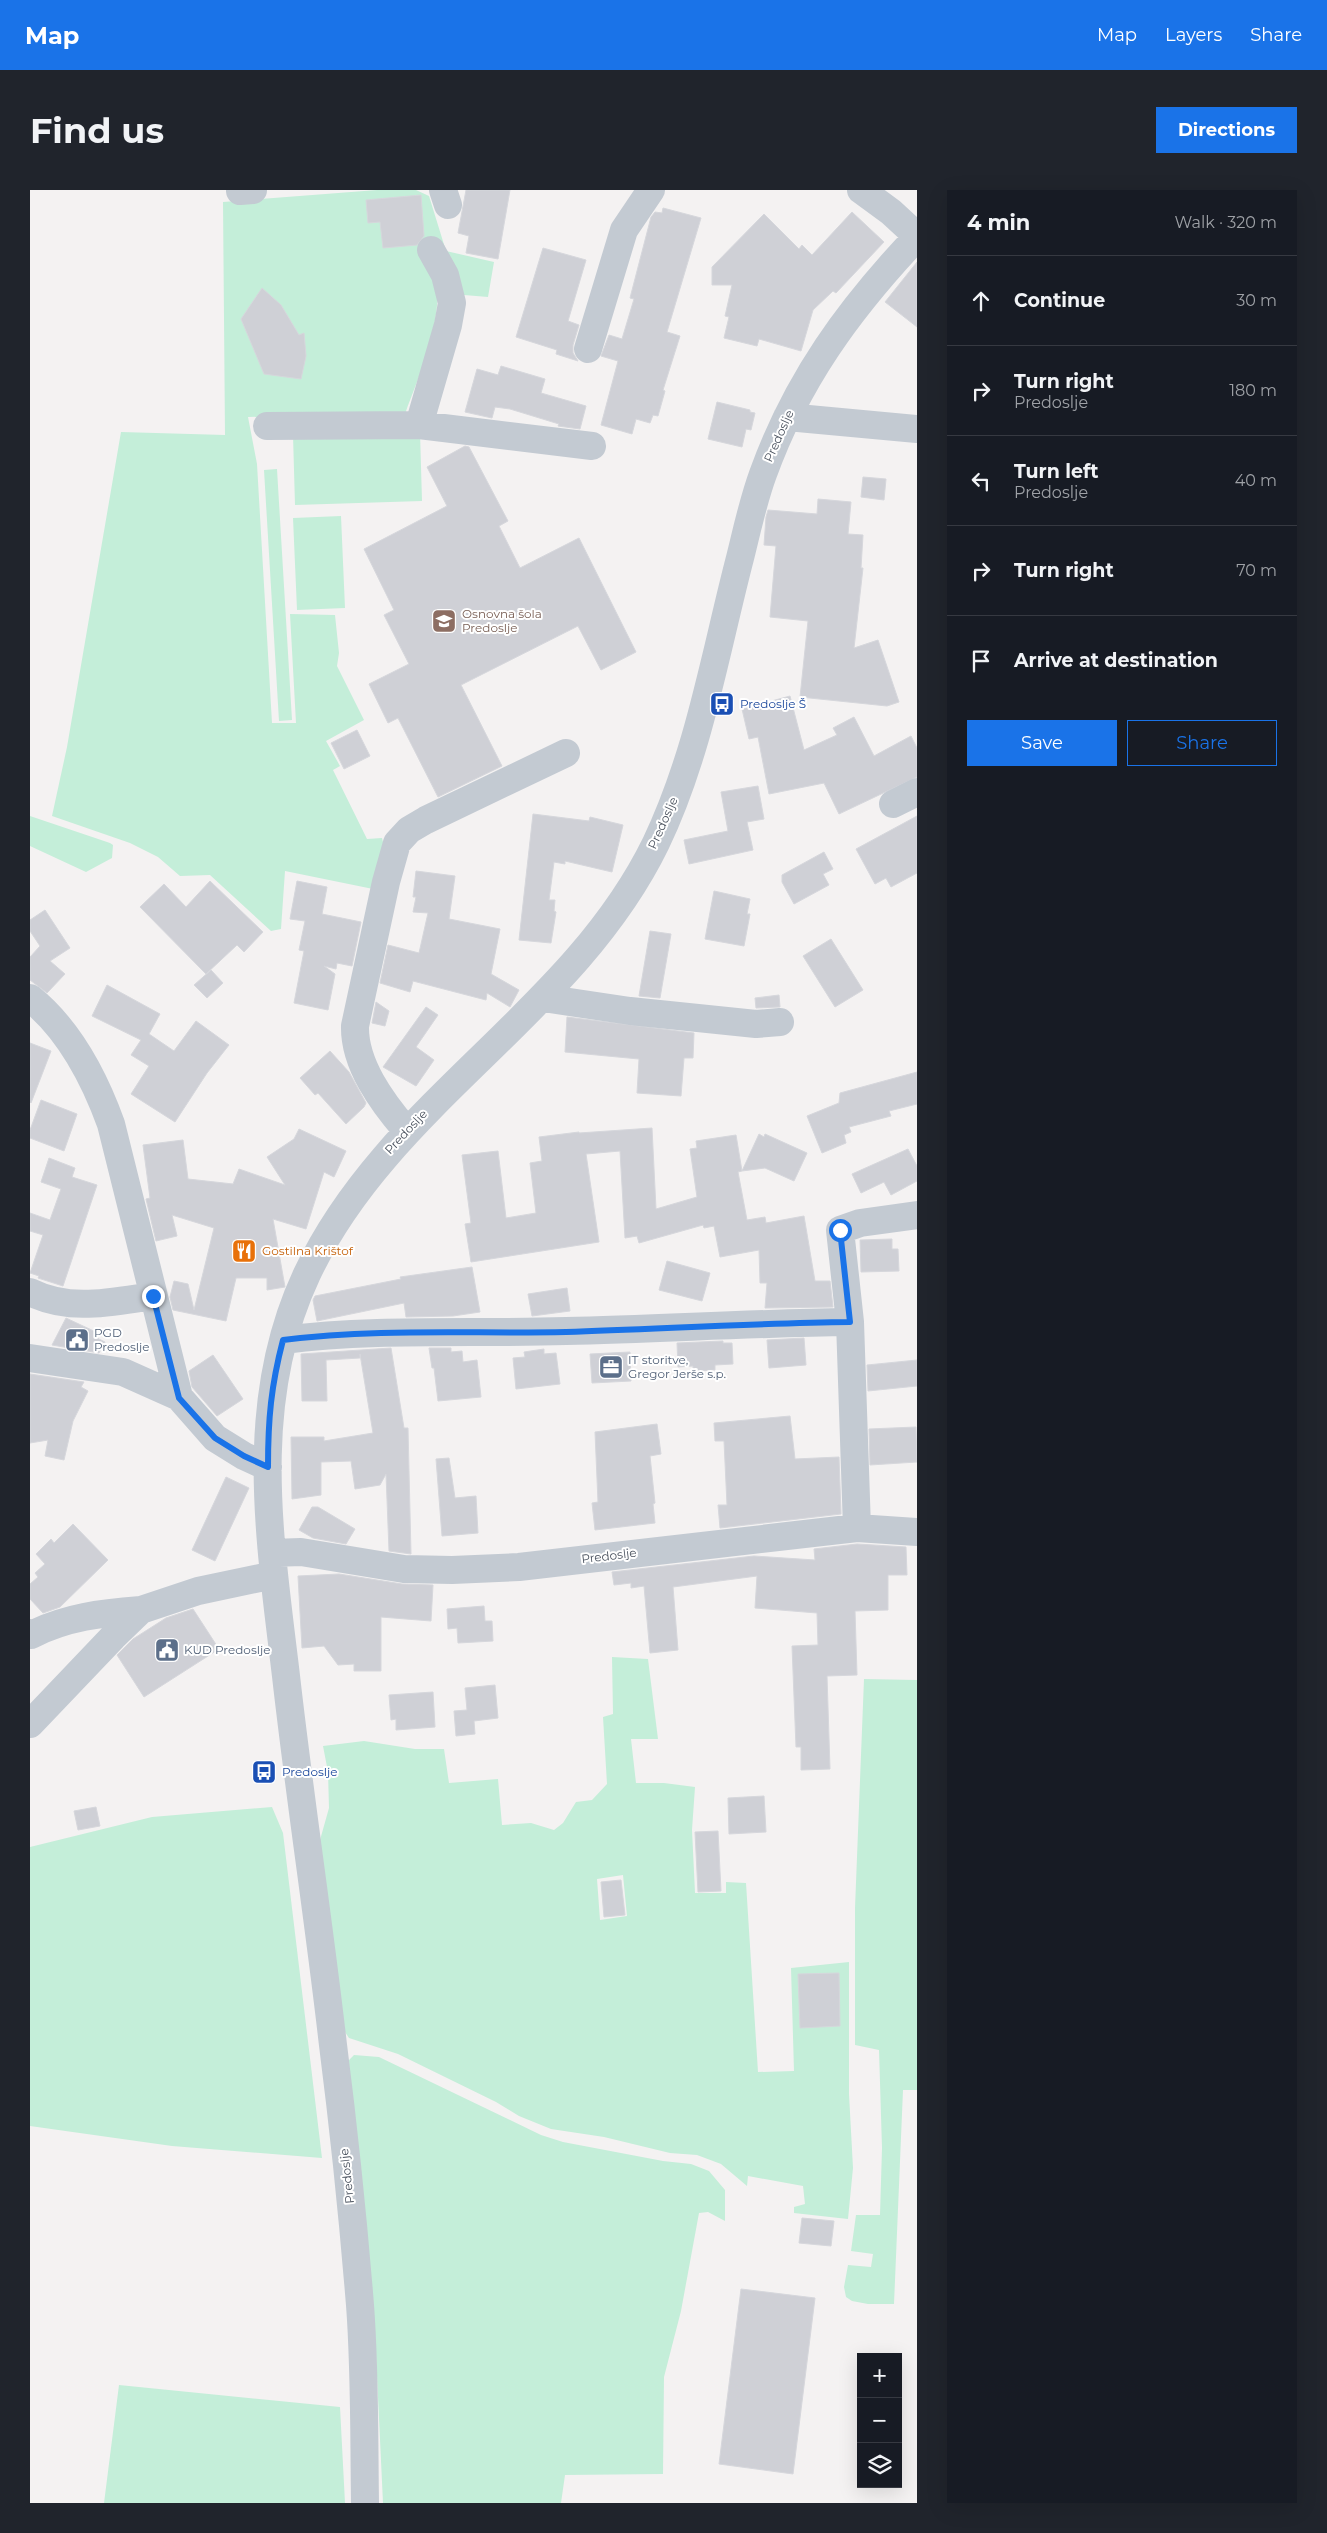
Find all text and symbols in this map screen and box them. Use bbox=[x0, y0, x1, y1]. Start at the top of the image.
text: Map bbox=[25, 21, 79, 50]
text: Map bbox=[1097, 24, 1137, 46]
text: Layers bbox=[1165, 24, 1222, 46]
text: Share bbox=[1250, 24, 1302, 46]
button: Directions bbox=[1156, 107, 1297, 153]
text: Find us bbox=[30, 109, 164, 152]
text: 4 min bbox=[967, 210, 1030, 235]
text: Walk · 320 m bbox=[1175, 213, 1277, 232]
icon: ahead bbox=[967, 287, 995, 315]
text: Continue bbox=[1014, 289, 1105, 312]
text: 30 m bbox=[1236, 291, 1277, 310]
text: Turn right bbox=[1014, 370, 1114, 393]
icon: right bbox=[967, 377, 995, 405]
text: 180 m bbox=[1229, 381, 1277, 400]
text: Predoslje bbox=[1014, 393, 1088, 412]
street label: Predoslje bbox=[760, 407, 797, 464]
text: Turn left bbox=[1014, 460, 1099, 483]
icon: left bbox=[967, 467, 995, 495]
text: 40 m bbox=[1235, 471, 1277, 490]
text: Predoslje bbox=[1014, 483, 1088, 502]
icon: right bbox=[967, 557, 995, 585]
text: Turn right bbox=[1014, 559, 1114, 582]
text: 70 m bbox=[1236, 561, 1277, 580]
place label: Osnovna šola Predoslje bbox=[462, 606, 542, 635]
school or university icon: Osnovna šola Predoslje bbox=[431, 608, 457, 634]
icon: arrive bbox=[967, 647, 995, 675]
text: Arrive at destination bbox=[1014, 649, 1218, 672]
bus stop icon: Predoslje Š bbox=[709, 691, 735, 717]
place label: Predoslje Š bbox=[740, 696, 806, 711]
button: Save bbox=[967, 720, 1117, 766]
button: Share bbox=[1127, 720, 1277, 766]
street label: Predoslje bbox=[644, 794, 681, 851]
street label: Predoslje bbox=[381, 1106, 430, 1157]
route start bbox=[829, 1219, 852, 1242]
restaurant icon: Gostilna Krištof bbox=[231, 1238, 257, 1264]
place label: Gostilna Krištof bbox=[262, 1243, 354, 1258]
route end bbox=[142, 1285, 165, 1308]
place label: PGD Predoslje bbox=[94, 1325, 150, 1354]
public building icon: PGD Predoslje bbox=[64, 1327, 90, 1353]
place label: IT storitve, Gregor Jerše s.p. bbox=[628, 1352, 726, 1381]
office icon: IT storitve, Gregor Jerše s.p. bbox=[598, 1354, 624, 1380]
street label: Predoslje bbox=[580, 1545, 637, 1566]
public building icon: KUD Predoslje bbox=[154, 1637, 180, 1663]
place label: KUD Predoslje bbox=[184, 1642, 271, 1657]
bus stop icon: Predoslje bbox=[251, 1759, 277, 1785]
place label: Predoslje bbox=[282, 1764, 338, 1779]
street label: Predoslje bbox=[336, 2148, 357, 2204]
map controls bbox=[857, 2353, 902, 2488]
button: + bbox=[857, 2353, 902, 2398]
button: − bbox=[857, 2398, 902, 2443]
button: layers bbox=[857, 2443, 902, 2488]

